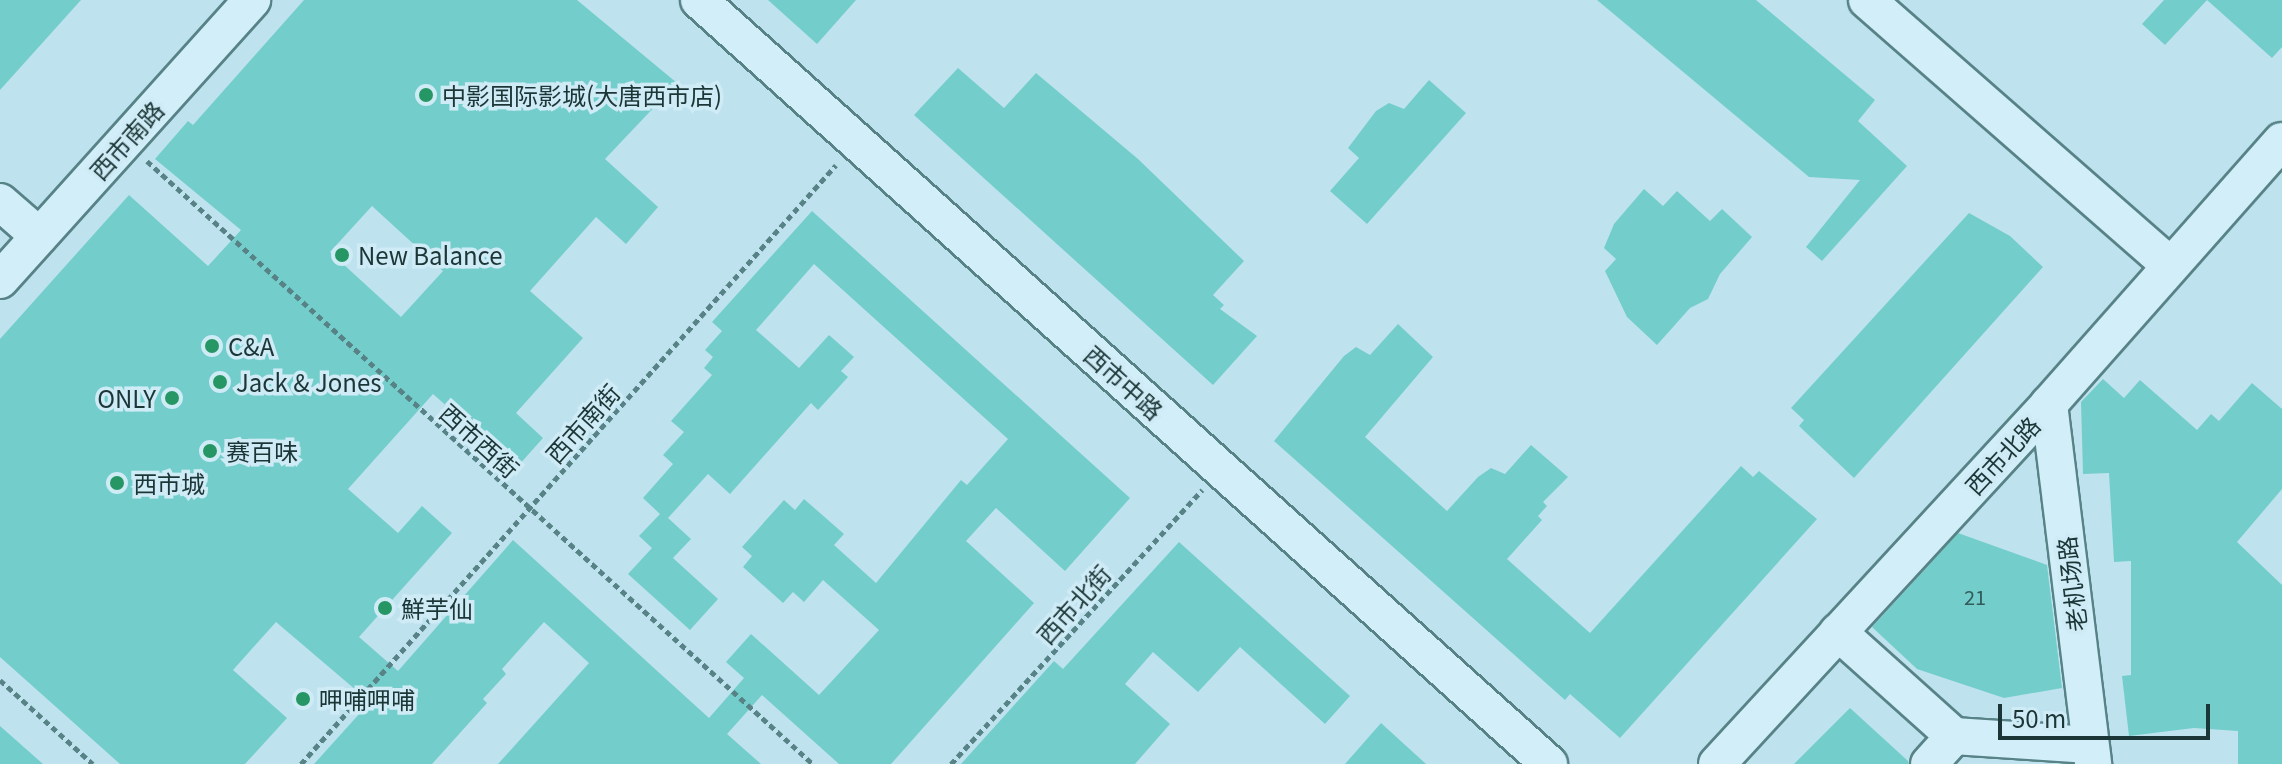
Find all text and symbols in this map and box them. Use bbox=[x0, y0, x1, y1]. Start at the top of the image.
place label: 中影国际影城(大唐西市店) bbox=[442, 81, 722, 109]
marker: 中影国际影城(大唐西市店) bbox=[417, 86, 435, 104]
street label: 西市南路 bbox=[83, 95, 169, 185]
place label: New Balance bbox=[358, 241, 502, 269]
marker: New Balance bbox=[333, 246, 351, 264]
place label: C&A bbox=[228, 332, 274, 360]
marker: C&A bbox=[203, 337, 221, 355]
street label: 西市中路 bbox=[1079, 339, 1169, 425]
place label: Jack & Jones bbox=[236, 368, 381, 396]
marker: Jack & Jones bbox=[211, 373, 229, 391]
street label: 西市南街 bbox=[539, 378, 625, 468]
place label: ONLY bbox=[97, 384, 156, 412]
marker: ONLY bbox=[163, 389, 181, 407]
street label: 西市西街 bbox=[435, 397, 525, 483]
street label: 西市北路 bbox=[1959, 410, 2045, 500]
place label: 赛百味 bbox=[226, 437, 298, 465]
marker: 赛百味 bbox=[201, 442, 219, 460]
place label: 西市城 bbox=[133, 469, 205, 497]
marker: 西市城 bbox=[108, 474, 126, 492]
street label: 老机场路 bbox=[2051, 535, 2091, 633]
street label: 西市北街 bbox=[1030, 559, 1116, 649]
house number: 21 bbox=[1964, 584, 1986, 608]
place label: 鮮芋仙 bbox=[401, 594, 473, 622]
marker: 鮮芋仙 bbox=[376, 599, 394, 617]
place label: 呷哺呷哺 bbox=[319, 685, 415, 713]
scale bar bbox=[2002, 688, 2214, 738]
marker: 呷哺呷哺 bbox=[294, 690, 312, 708]
text: 50 m bbox=[2012, 700, 2066, 735]

